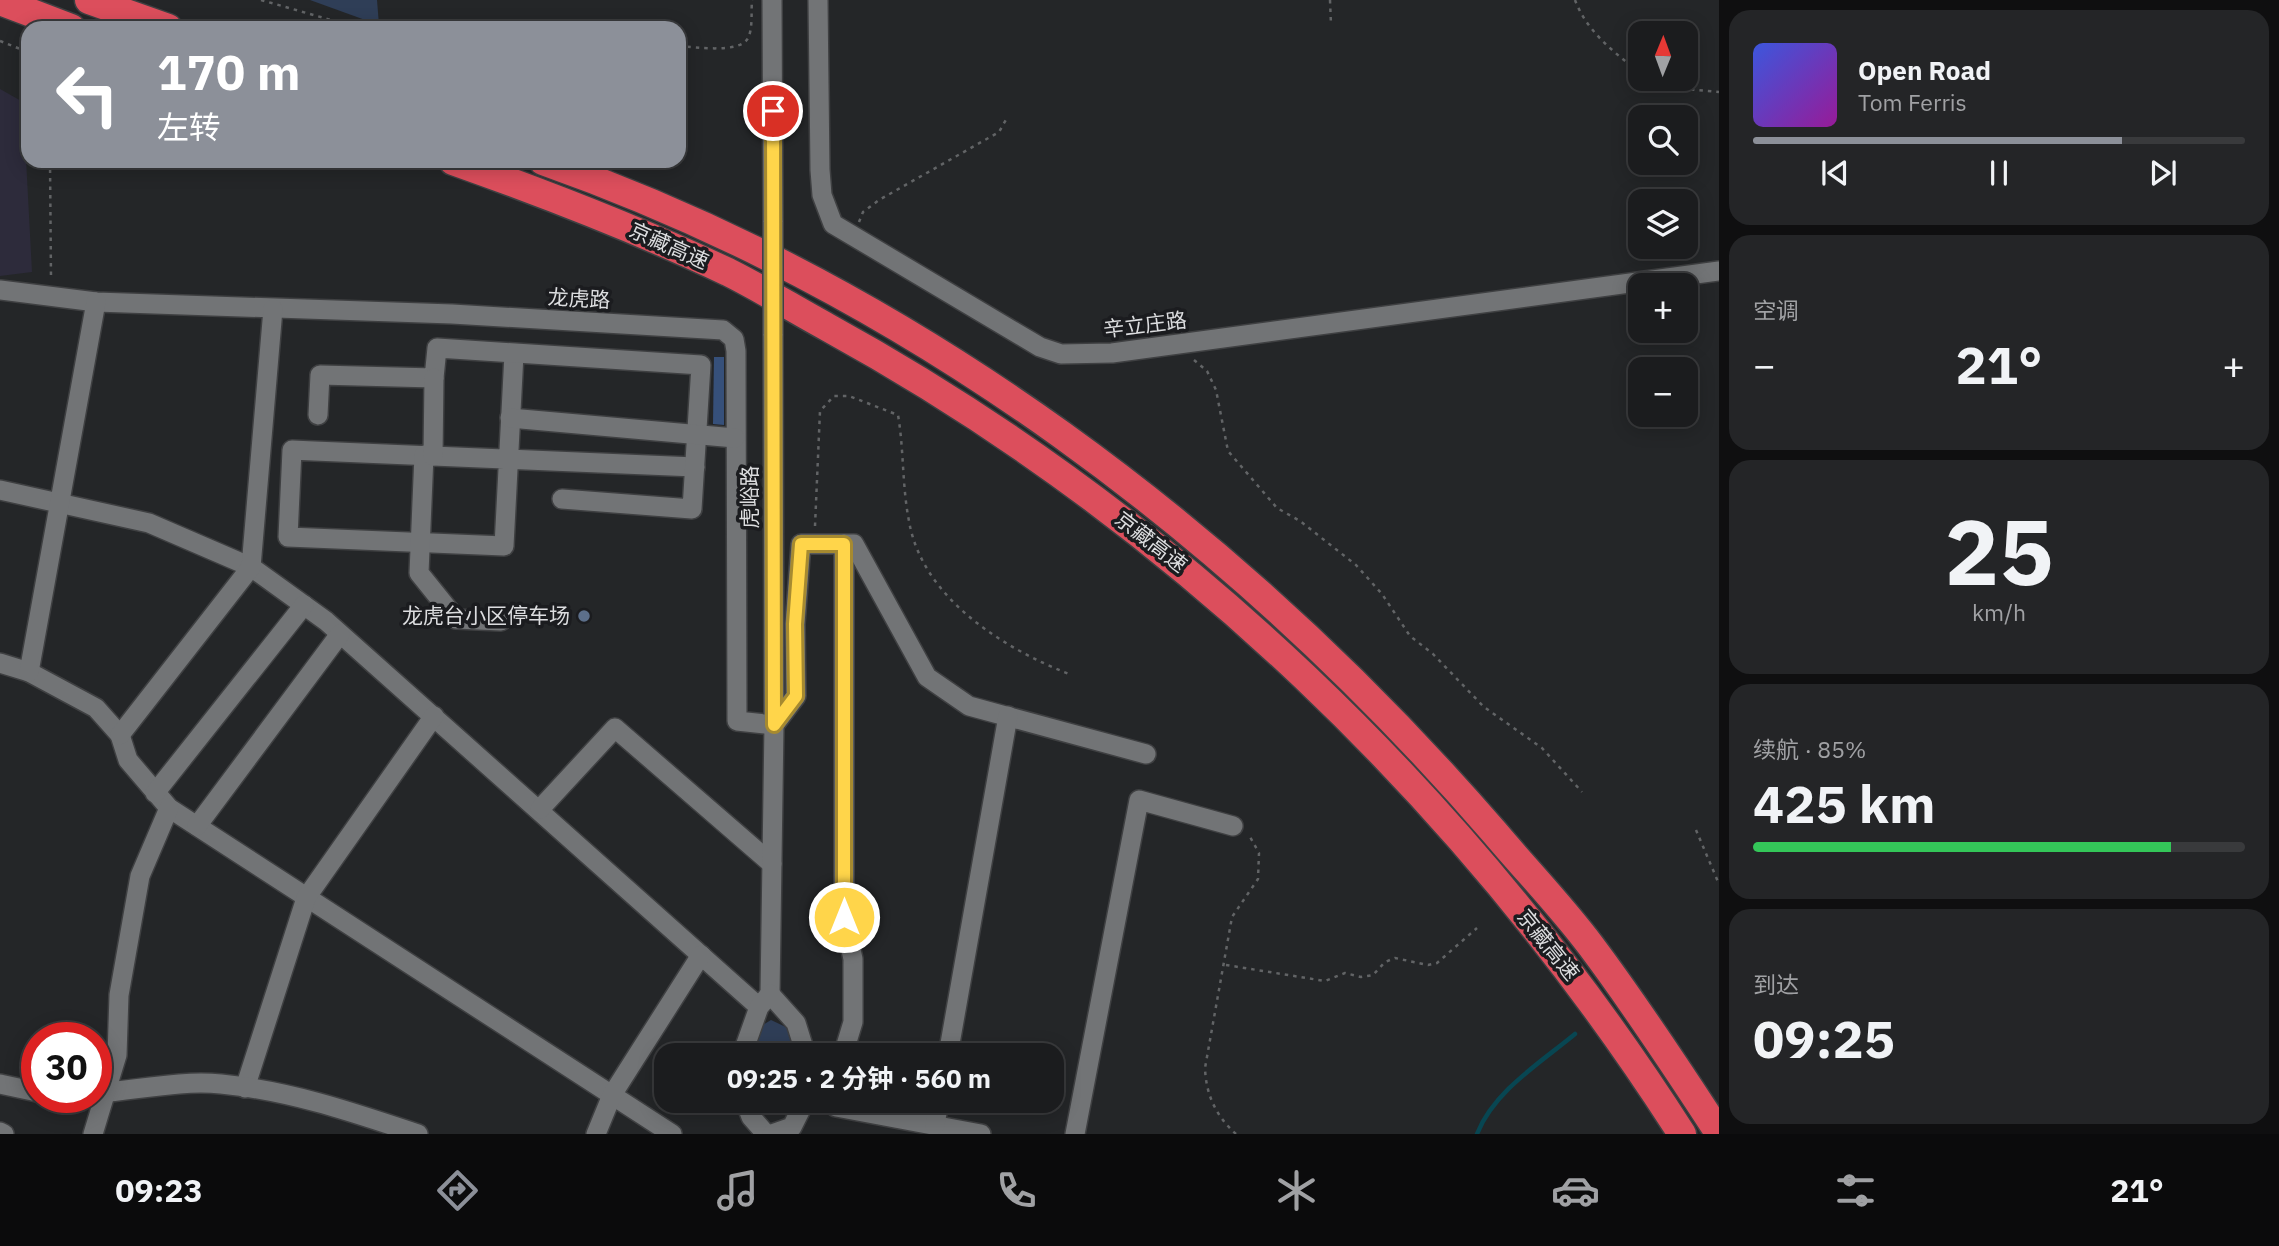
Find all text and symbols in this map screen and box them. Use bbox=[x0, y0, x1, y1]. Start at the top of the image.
north arrow bbox=[1628, 21, 1698, 91]
map controls bbox=[1628, 21, 1698, 427]
text: 170 m bbox=[157, 40, 301, 103]
icon: left bbox=[42, 49, 133, 140]
text: Open Road bbox=[1858, 53, 1991, 87]
pin bbox=[743, 81, 803, 141]
text: Tom Ferris bbox=[1858, 87, 1967, 117]
icon: arrive bbox=[754, 92, 792, 130]
button: search bbox=[1628, 105, 1698, 175]
text: 左转 bbox=[157, 106, 221, 148]
icon: previous bbox=[1816, 154, 1854, 192]
icon: pause bbox=[1980, 154, 2018, 192]
icon: next bbox=[2144, 154, 2182, 192]
button: layers bbox=[1628, 189, 1698, 259]
street label: 京藏高速 bbox=[625, 215, 713, 275]
button: + bbox=[1628, 273, 1698, 343]
street label: 龙虎路 bbox=[547, 282, 611, 314]
text: 空调 bbox=[1753, 295, 1799, 325]
street label: 辛立庄路 bbox=[1101, 305, 1188, 343]
text: 21° bbox=[1956, 331, 2042, 398]
text: − bbox=[1753, 340, 1776, 389]
text: + bbox=[2222, 340, 2245, 389]
button: − bbox=[1628, 357, 1698, 427]
street label: 虎峪路 bbox=[735, 466, 763, 529]
text: 25 bbox=[1944, 492, 2054, 610]
street label: 京藏高速 bbox=[1110, 504, 1193, 578]
text: km/h bbox=[1972, 597, 2026, 627]
place label: 龙虎台小区停车场 bbox=[402, 601, 570, 629]
marker: 龙虎台小区停车场 bbox=[576, 608, 592, 624]
text: 续航 · 85% bbox=[1753, 734, 1866, 764]
text: 425 km bbox=[1753, 770, 1935, 837]
position arrow bbox=[807, 880, 881, 954]
street label: 京藏高速 bbox=[1511, 903, 1586, 986]
text: 到达 bbox=[1753, 969, 1799, 999]
text: 09:25 bbox=[1753, 1005, 1895, 1072]
speed limit sign: 30 bbox=[21, 1022, 112, 1113]
text: 09:25 · 2 分钟 · 560 m bbox=[727, 1061, 991, 1095]
icon: directions bbox=[433, 1166, 482, 1215]
icon: music bbox=[713, 1166, 762, 1215]
icon: phone bbox=[992, 1166, 1041, 1215]
icon: climate bbox=[1272, 1166, 1321, 1215]
icon: car bbox=[1551, 1166, 1600, 1215]
icon: filters bbox=[1831, 1166, 1880, 1215]
text: 09:23 bbox=[115, 1169, 203, 1211]
text: 21° bbox=[2110, 1169, 2164, 1211]

